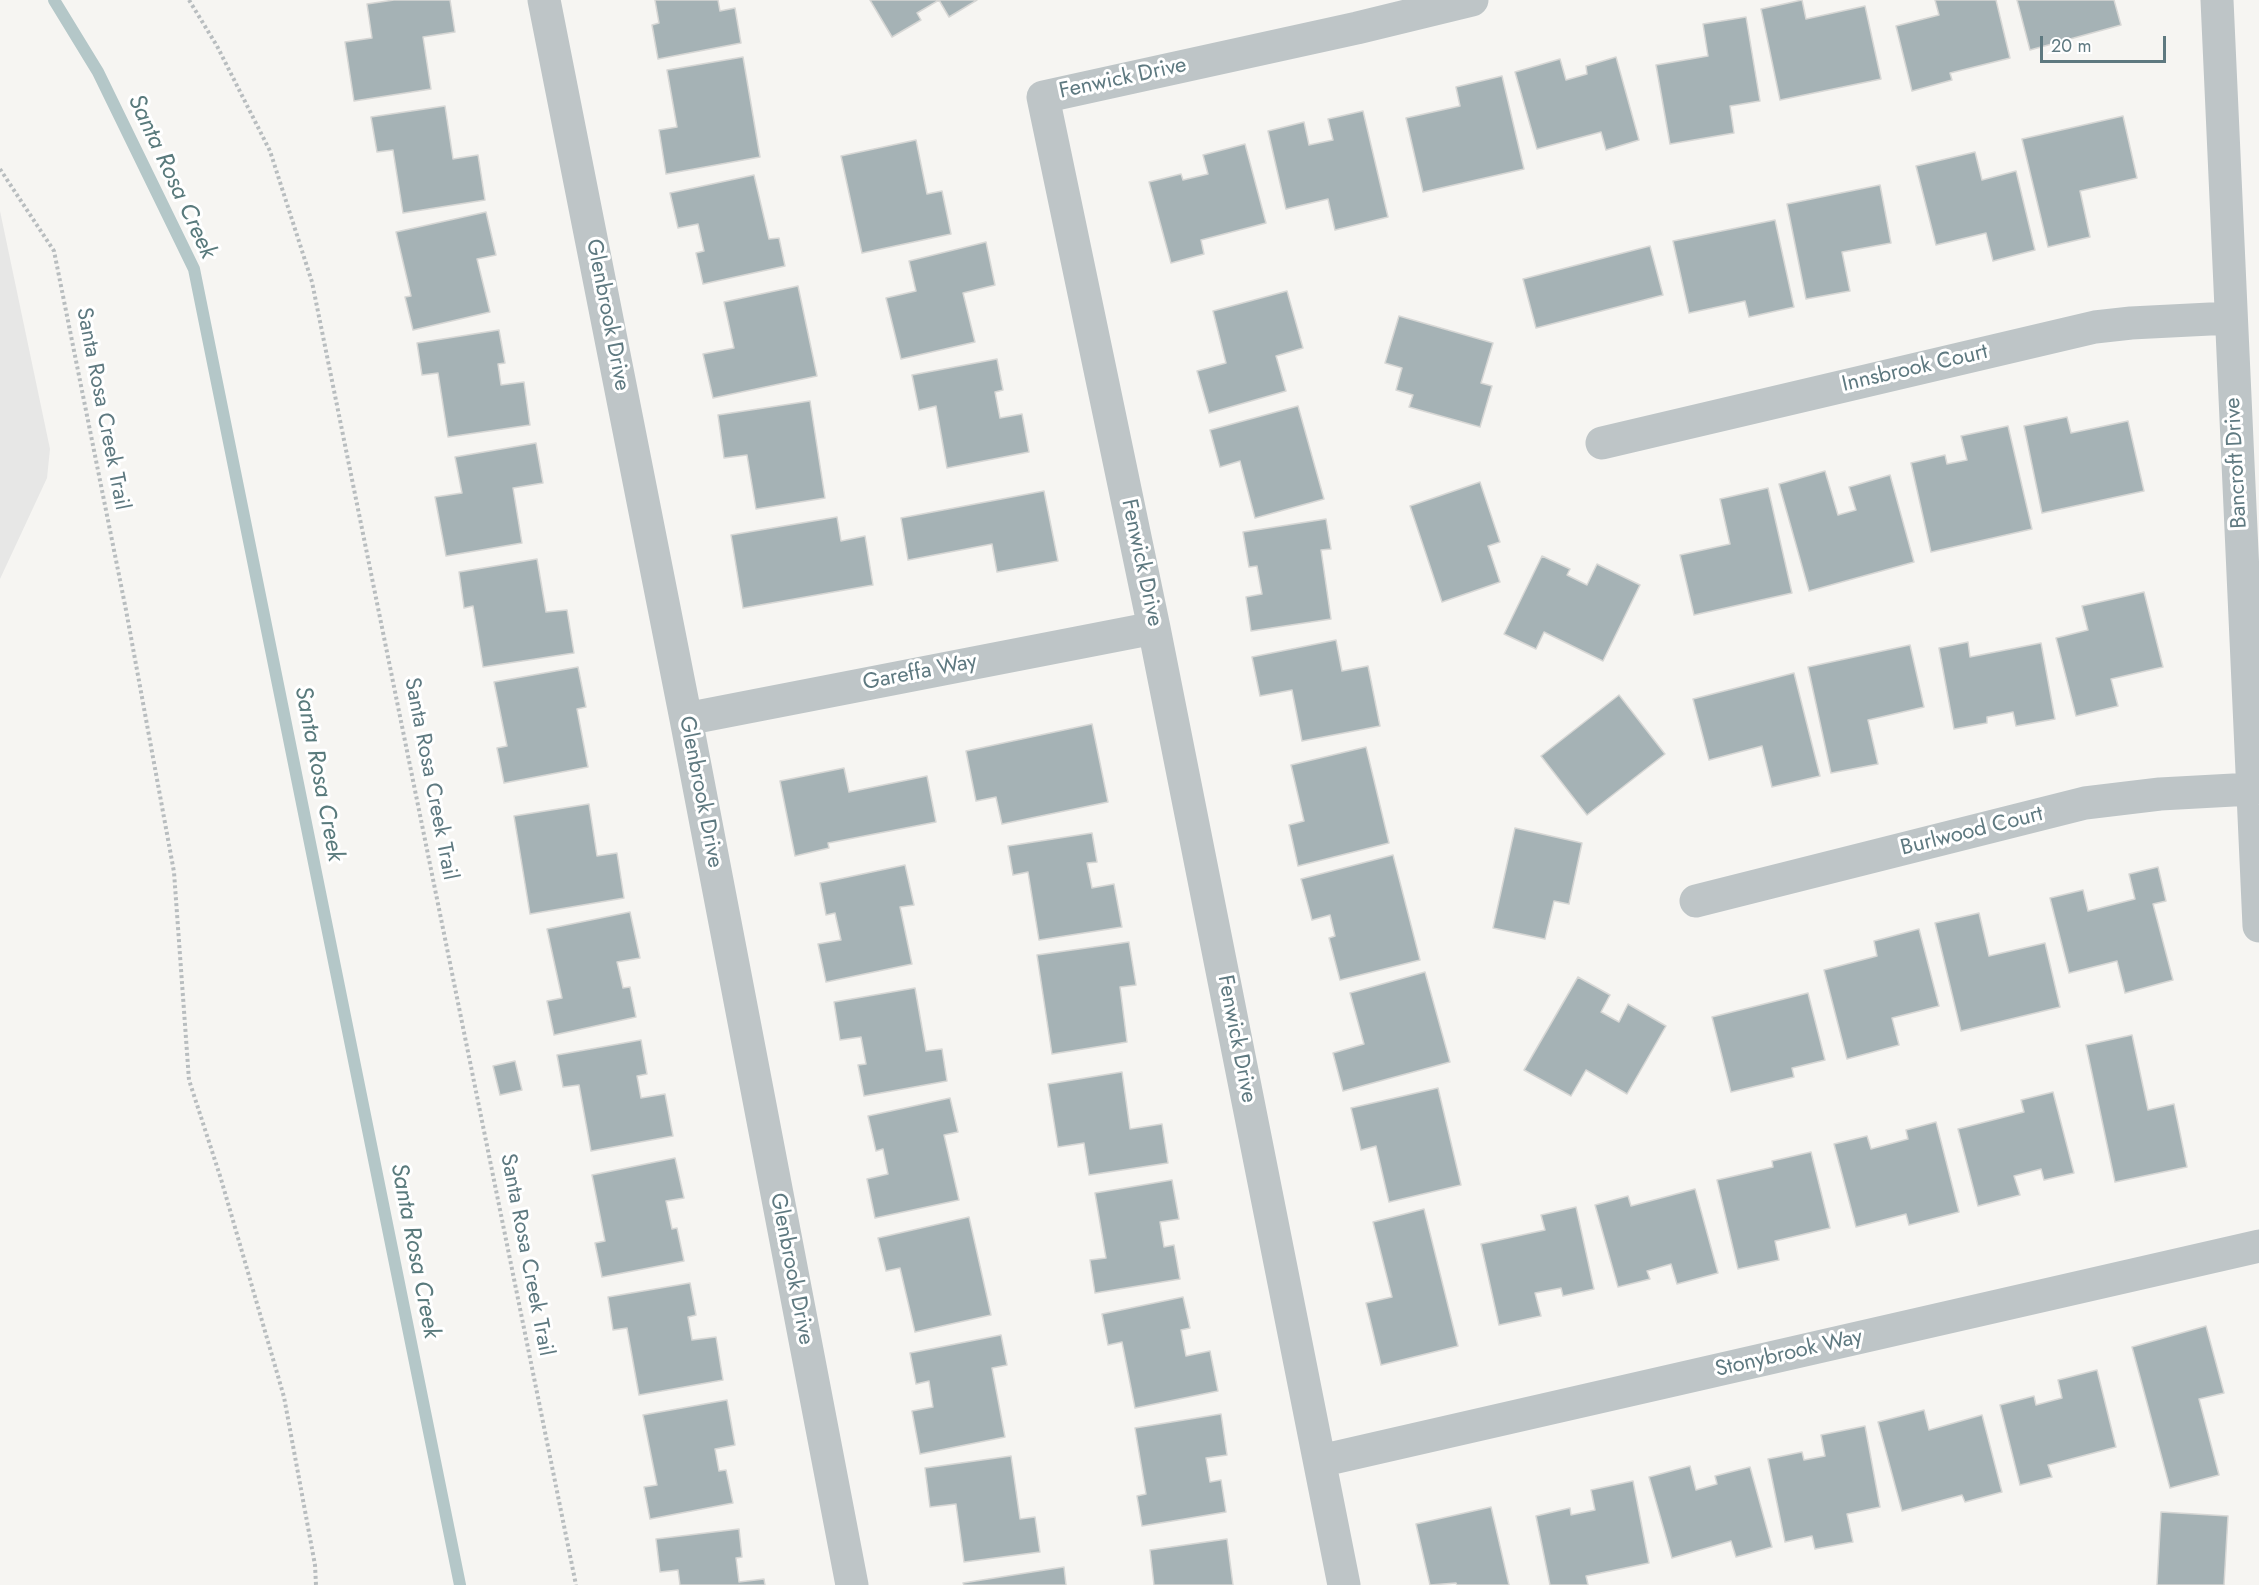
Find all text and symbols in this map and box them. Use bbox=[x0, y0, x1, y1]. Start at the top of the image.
scale bar bbox=[2043, 24, 2169, 62]
text: 20 m bbox=[2051, 33, 2091, 59]
street label: Fenwick Drive bbox=[1057, 53, 1189, 105]
water label: Santa Rosa Creek bbox=[120, 90, 222, 264]
street label: Glenbrook Drive bbox=[579, 237, 635, 393]
street label: Santa Rosa Creek Trail bbox=[69, 306, 135, 512]
street label: Innsbrook Court bbox=[1840, 339, 1990, 399]
street label: Bancroft Drive bbox=[2220, 397, 2254, 529]
street label: Fenwick Drive bbox=[1115, 497, 1167, 629]
street label: Gareffa Way bbox=[861, 649, 979, 697]
street label: Santa Rosa Creek Trail bbox=[397, 676, 463, 882]
water label: Santa Rosa Creek bbox=[287, 684, 349, 864]
street label: Glenbrook Drive bbox=[672, 714, 728, 870]
street label: Burlwood Court bbox=[1898, 802, 2046, 862]
street label: Fenwick Drive bbox=[1211, 973, 1261, 1105]
street label: Santa Rosa Creek Trail bbox=[493, 1152, 559, 1358]
water label: Santa Rosa Creek bbox=[383, 1161, 445, 1341]
street label: Glenbrook Drive bbox=[763, 1191, 819, 1347]
street label: Stonybrook Way bbox=[1713, 1324, 1865, 1384]

